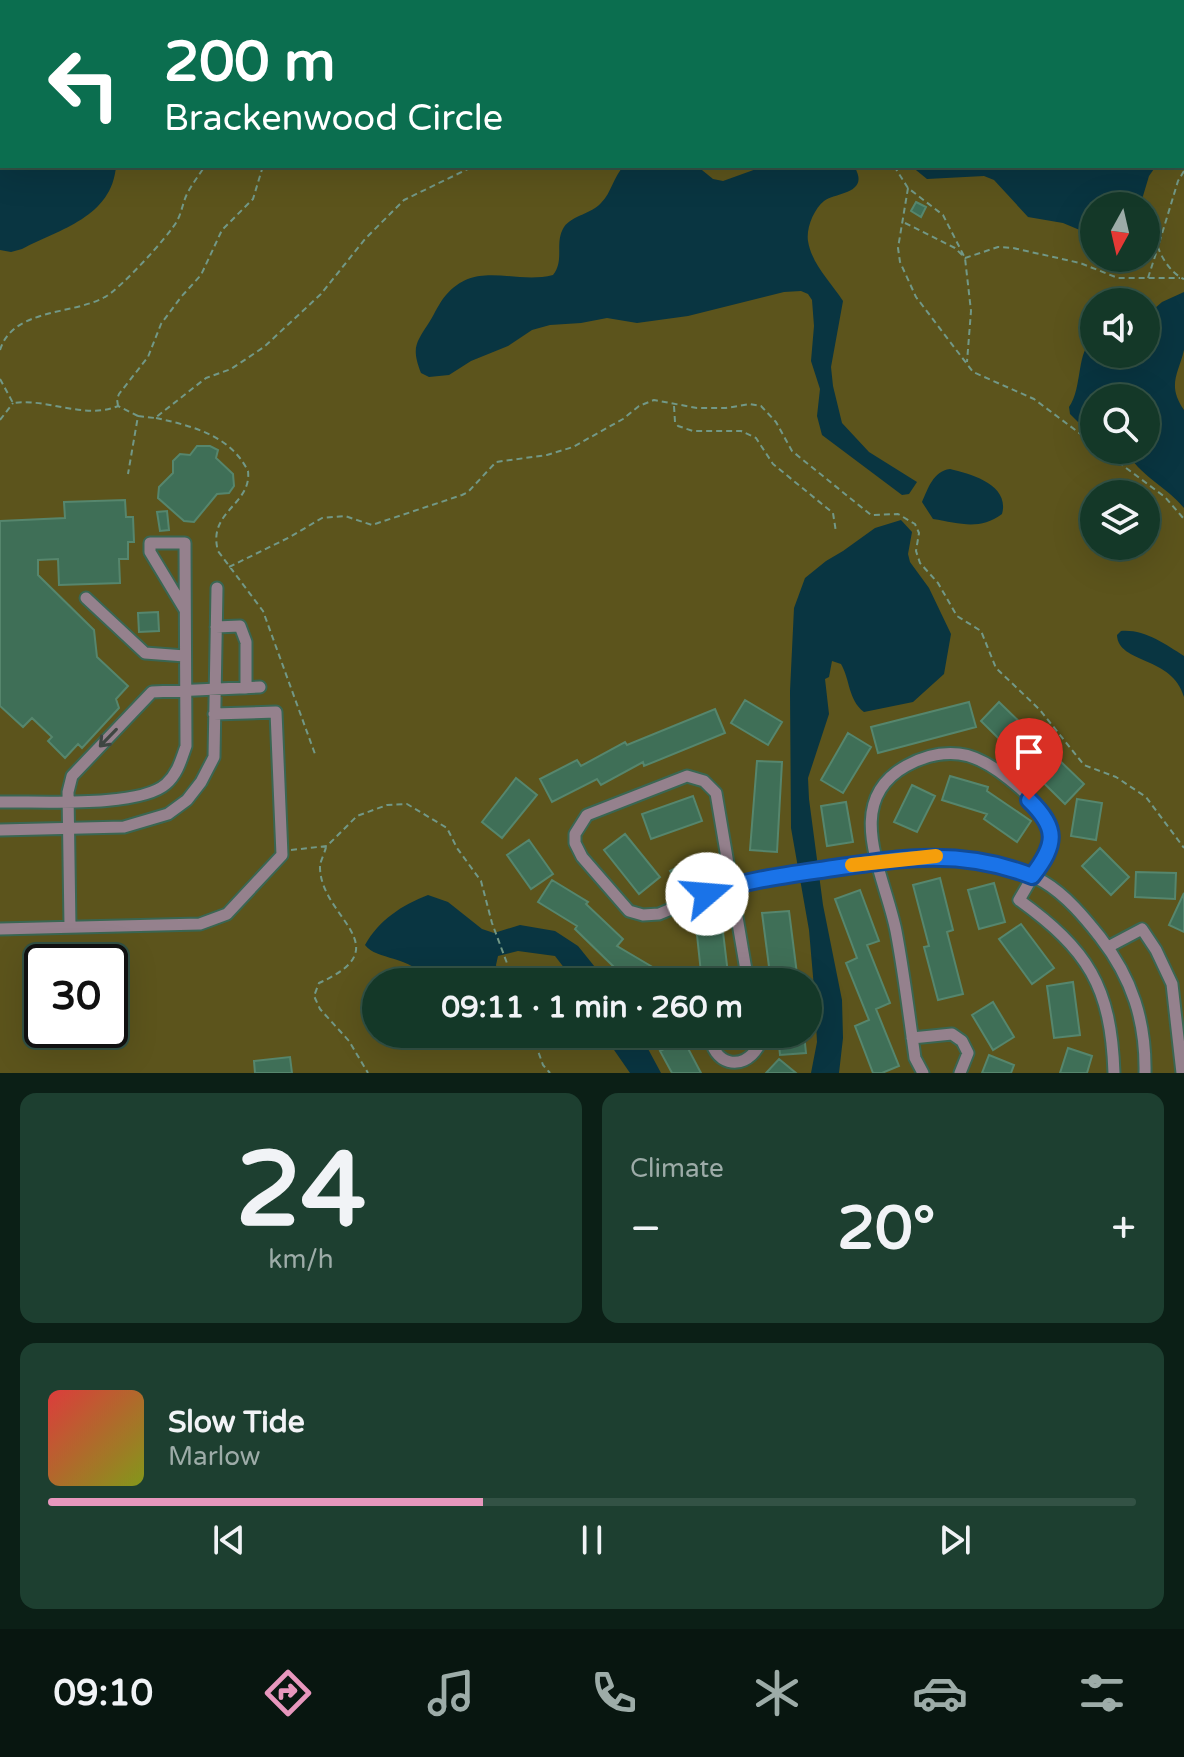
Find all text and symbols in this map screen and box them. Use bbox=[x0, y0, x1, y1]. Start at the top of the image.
text: 200 m bbox=[164, 29, 335, 96]
icon: left bbox=[32, 32, 136, 136]
text: Brackenwood Circle bbox=[164, 97, 503, 140]
north arrow bbox=[1080, 192, 1160, 272]
map controls bbox=[1080, 192, 1160, 560]
button: sound bbox=[1080, 288, 1160, 368]
button: search bbox=[1080, 384, 1160, 464]
button: layers bbox=[1080, 480, 1160, 560]
pin bbox=[995, 718, 1063, 800]
one-way arrow bbox=[99, 728, 118, 747]
icon: arrive bbox=[1007, 730, 1051, 774]
position arrow bbox=[665, 852, 749, 936]
speed limit sign: 30 bbox=[24, 944, 128, 1048]
text: 09:11 · 1 min · 260 m bbox=[441, 989, 743, 1026]
text: 24 bbox=[236, 1129, 366, 1254]
text: Climate bbox=[630, 1153, 724, 1184]
text: 20° bbox=[837, 1193, 935, 1265]
text: − bbox=[630, 1203, 661, 1256]
text: + bbox=[1111, 1203, 1136, 1256]
text: km/h bbox=[268, 1244, 334, 1275]
text: Slow Tide bbox=[168, 1404, 305, 1441]
text: Marlow bbox=[168, 1441, 260, 1472]
icon: previous bbox=[207, 1518, 251, 1562]
icon: pause bbox=[570, 1518, 614, 1562]
icon: next bbox=[933, 1518, 977, 1562]
icon: directions bbox=[260, 1665, 316, 1721]
icon: music bbox=[423, 1665, 479, 1721]
icon: phone bbox=[586, 1665, 642, 1721]
icon: climate bbox=[749, 1665, 805, 1721]
icon: car bbox=[912, 1665, 968, 1721]
icon: filters bbox=[1074, 1665, 1130, 1721]
text: 09:10 bbox=[53, 1672, 153, 1715]

